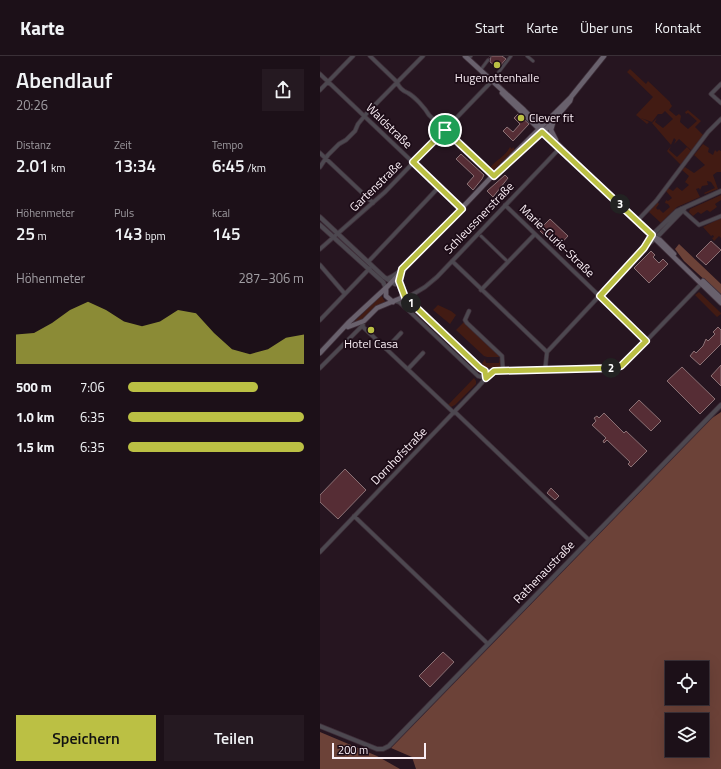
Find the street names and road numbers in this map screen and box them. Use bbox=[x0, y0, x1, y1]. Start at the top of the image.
street label: Waldstraße bbox=[362, 98, 417, 153]
street label: Gartenstraße bbox=[345, 155, 406, 216]
street label: Schleussnerstraße bbox=[439, 177, 518, 258]
street label: Marie-Curie-Straße bbox=[515, 200, 599, 282]
street label: Dornhofstraße bbox=[366, 422, 431, 489]
street label: Rathenaustraße bbox=[508, 536, 579, 608]

